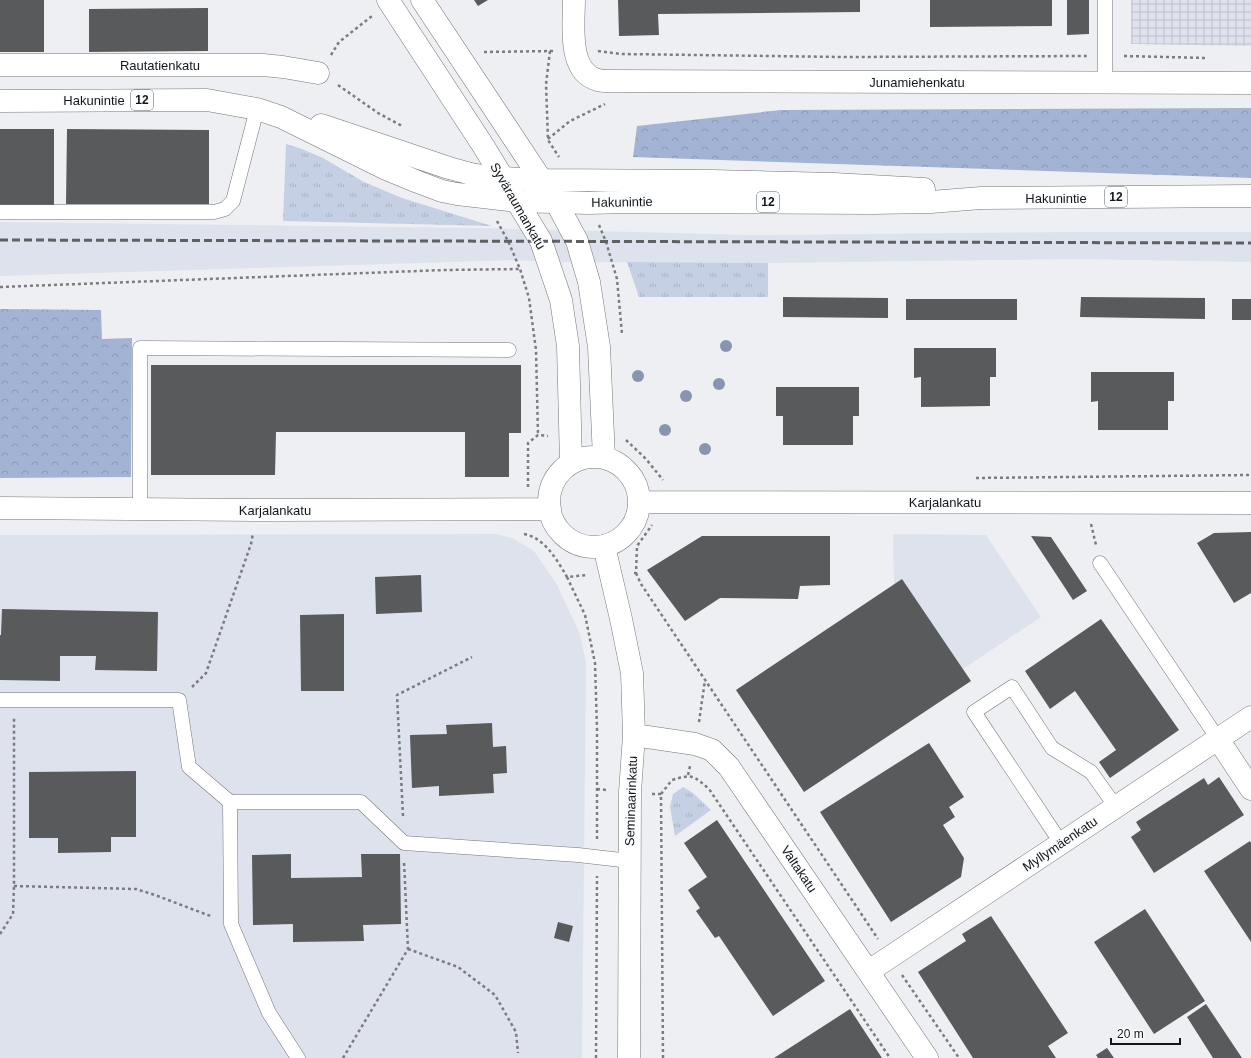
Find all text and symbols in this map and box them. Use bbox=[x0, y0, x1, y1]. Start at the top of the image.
street label: Rautatienkatu bbox=[120, 58, 200, 73]
street label: Junamiehenkatu bbox=[869, 75, 965, 90]
road number: 12 bbox=[131, 90, 153, 110]
street label: Hakunintie bbox=[63, 93, 125, 108]
street label: Syväraumankatu bbox=[487, 160, 549, 252]
road number: 12 bbox=[1105, 187, 1127, 207]
street label: Hakunintie bbox=[1025, 191, 1087, 206]
road number: 12 bbox=[757, 192, 779, 212]
street label: Hakunintie bbox=[591, 194, 653, 210]
street label: Karjalankatu bbox=[909, 495, 981, 510]
street label: Karjalankatu bbox=[239, 503, 311, 518]
street label: Seminaarinkatu bbox=[622, 756, 640, 846]
street label: Myllymäenkatu bbox=[1020, 814, 1100, 874]
street label: Valtakatu bbox=[778, 843, 820, 895]
scale bar bbox=[1111, 1020, 1180, 1046]
text: 20 m bbox=[1117, 1027, 1144, 1041]

